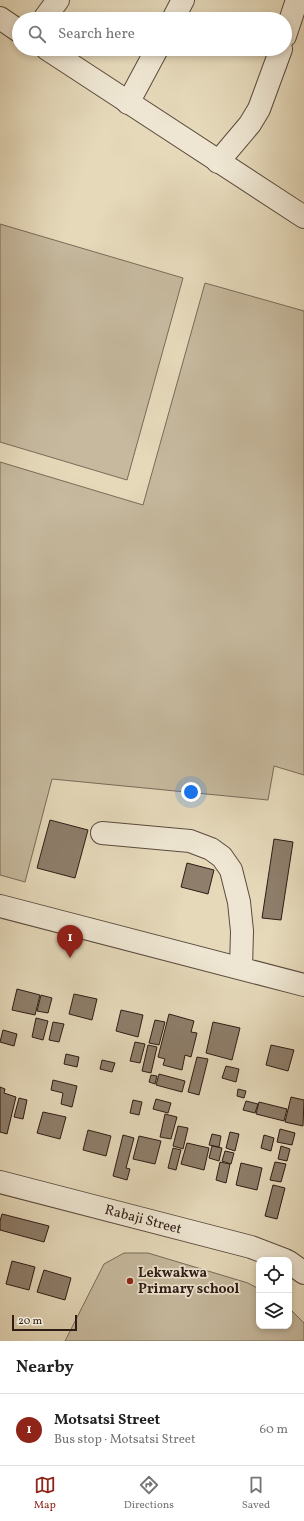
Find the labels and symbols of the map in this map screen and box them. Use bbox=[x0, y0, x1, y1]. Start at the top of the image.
your location bbox=[181, 782, 201, 802]
pin: 1 bbox=[57, 925, 83, 958]
street label: Rabaji Street bbox=[102, 1201, 184, 1239]
place label: Lekwakwa Primary school bbox=[138, 1264, 240, 1299]
marker: Lekwakwa Primary school bbox=[125, 1276, 135, 1286]
scale bar bbox=[12, 1313, 77, 1332]

